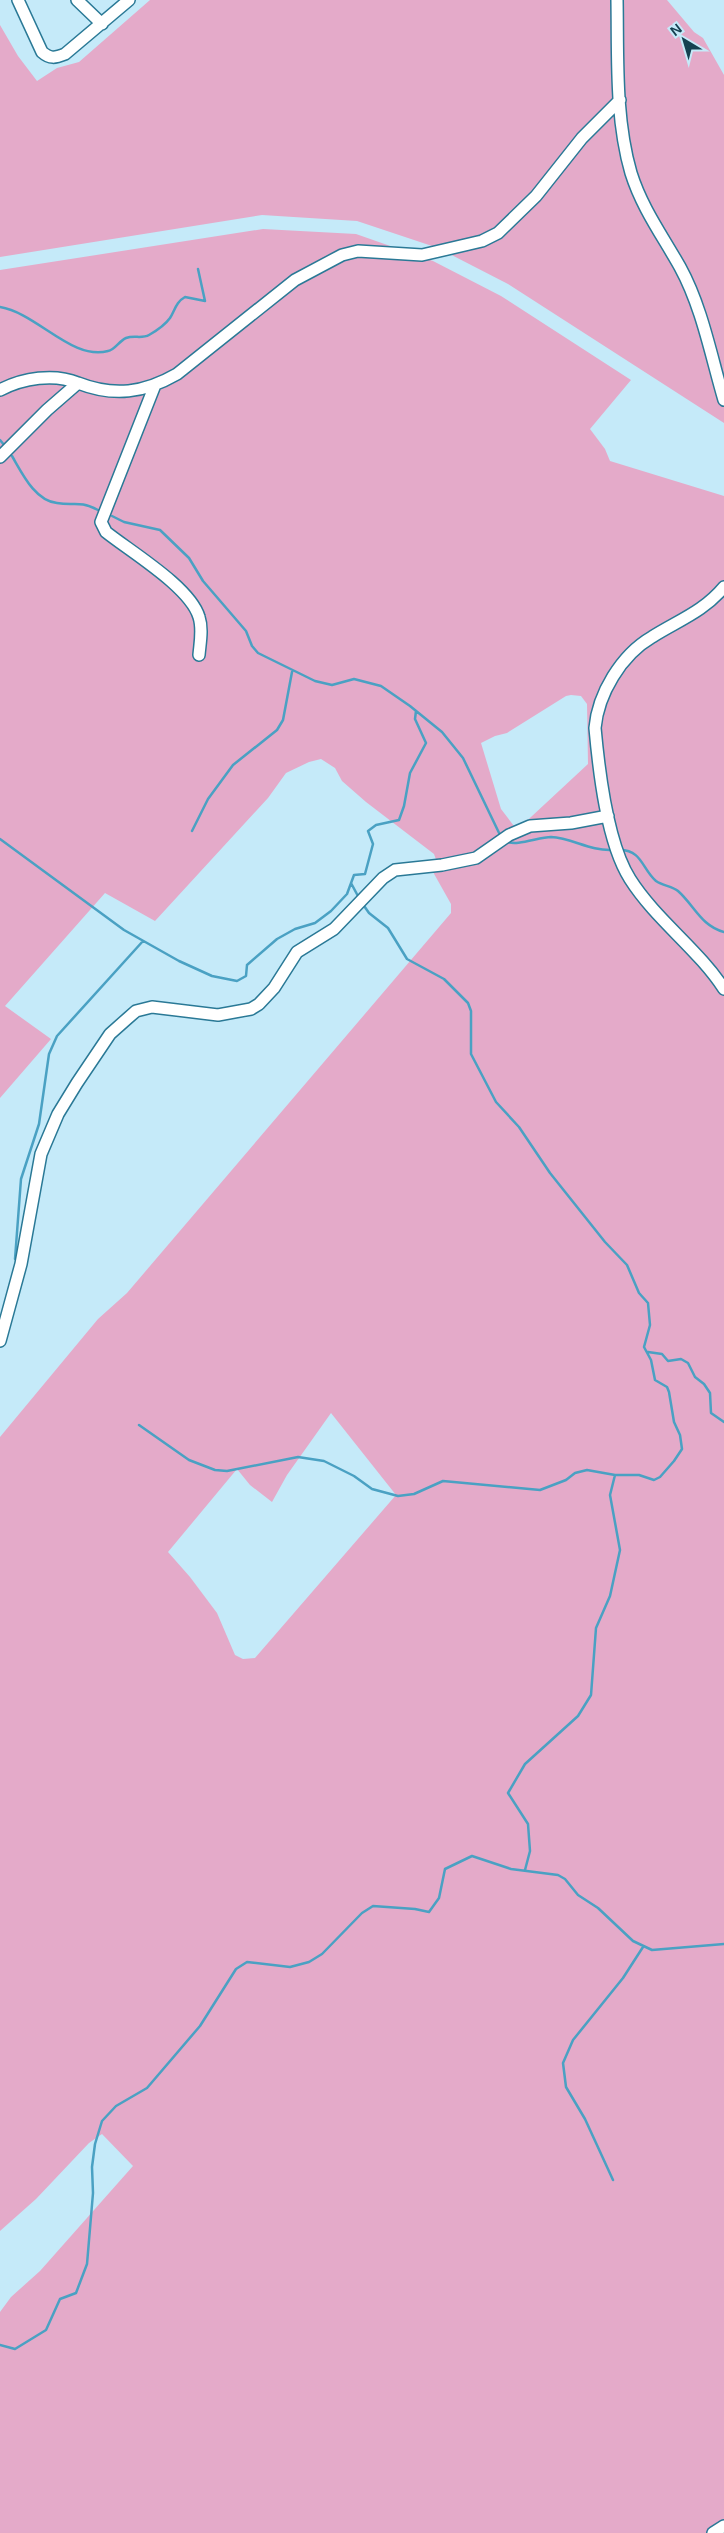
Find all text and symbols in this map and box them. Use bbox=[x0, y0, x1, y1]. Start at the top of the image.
north arrow bbox=[659, 15, 709, 65]
text: N bbox=[667, 20, 685, 39]

